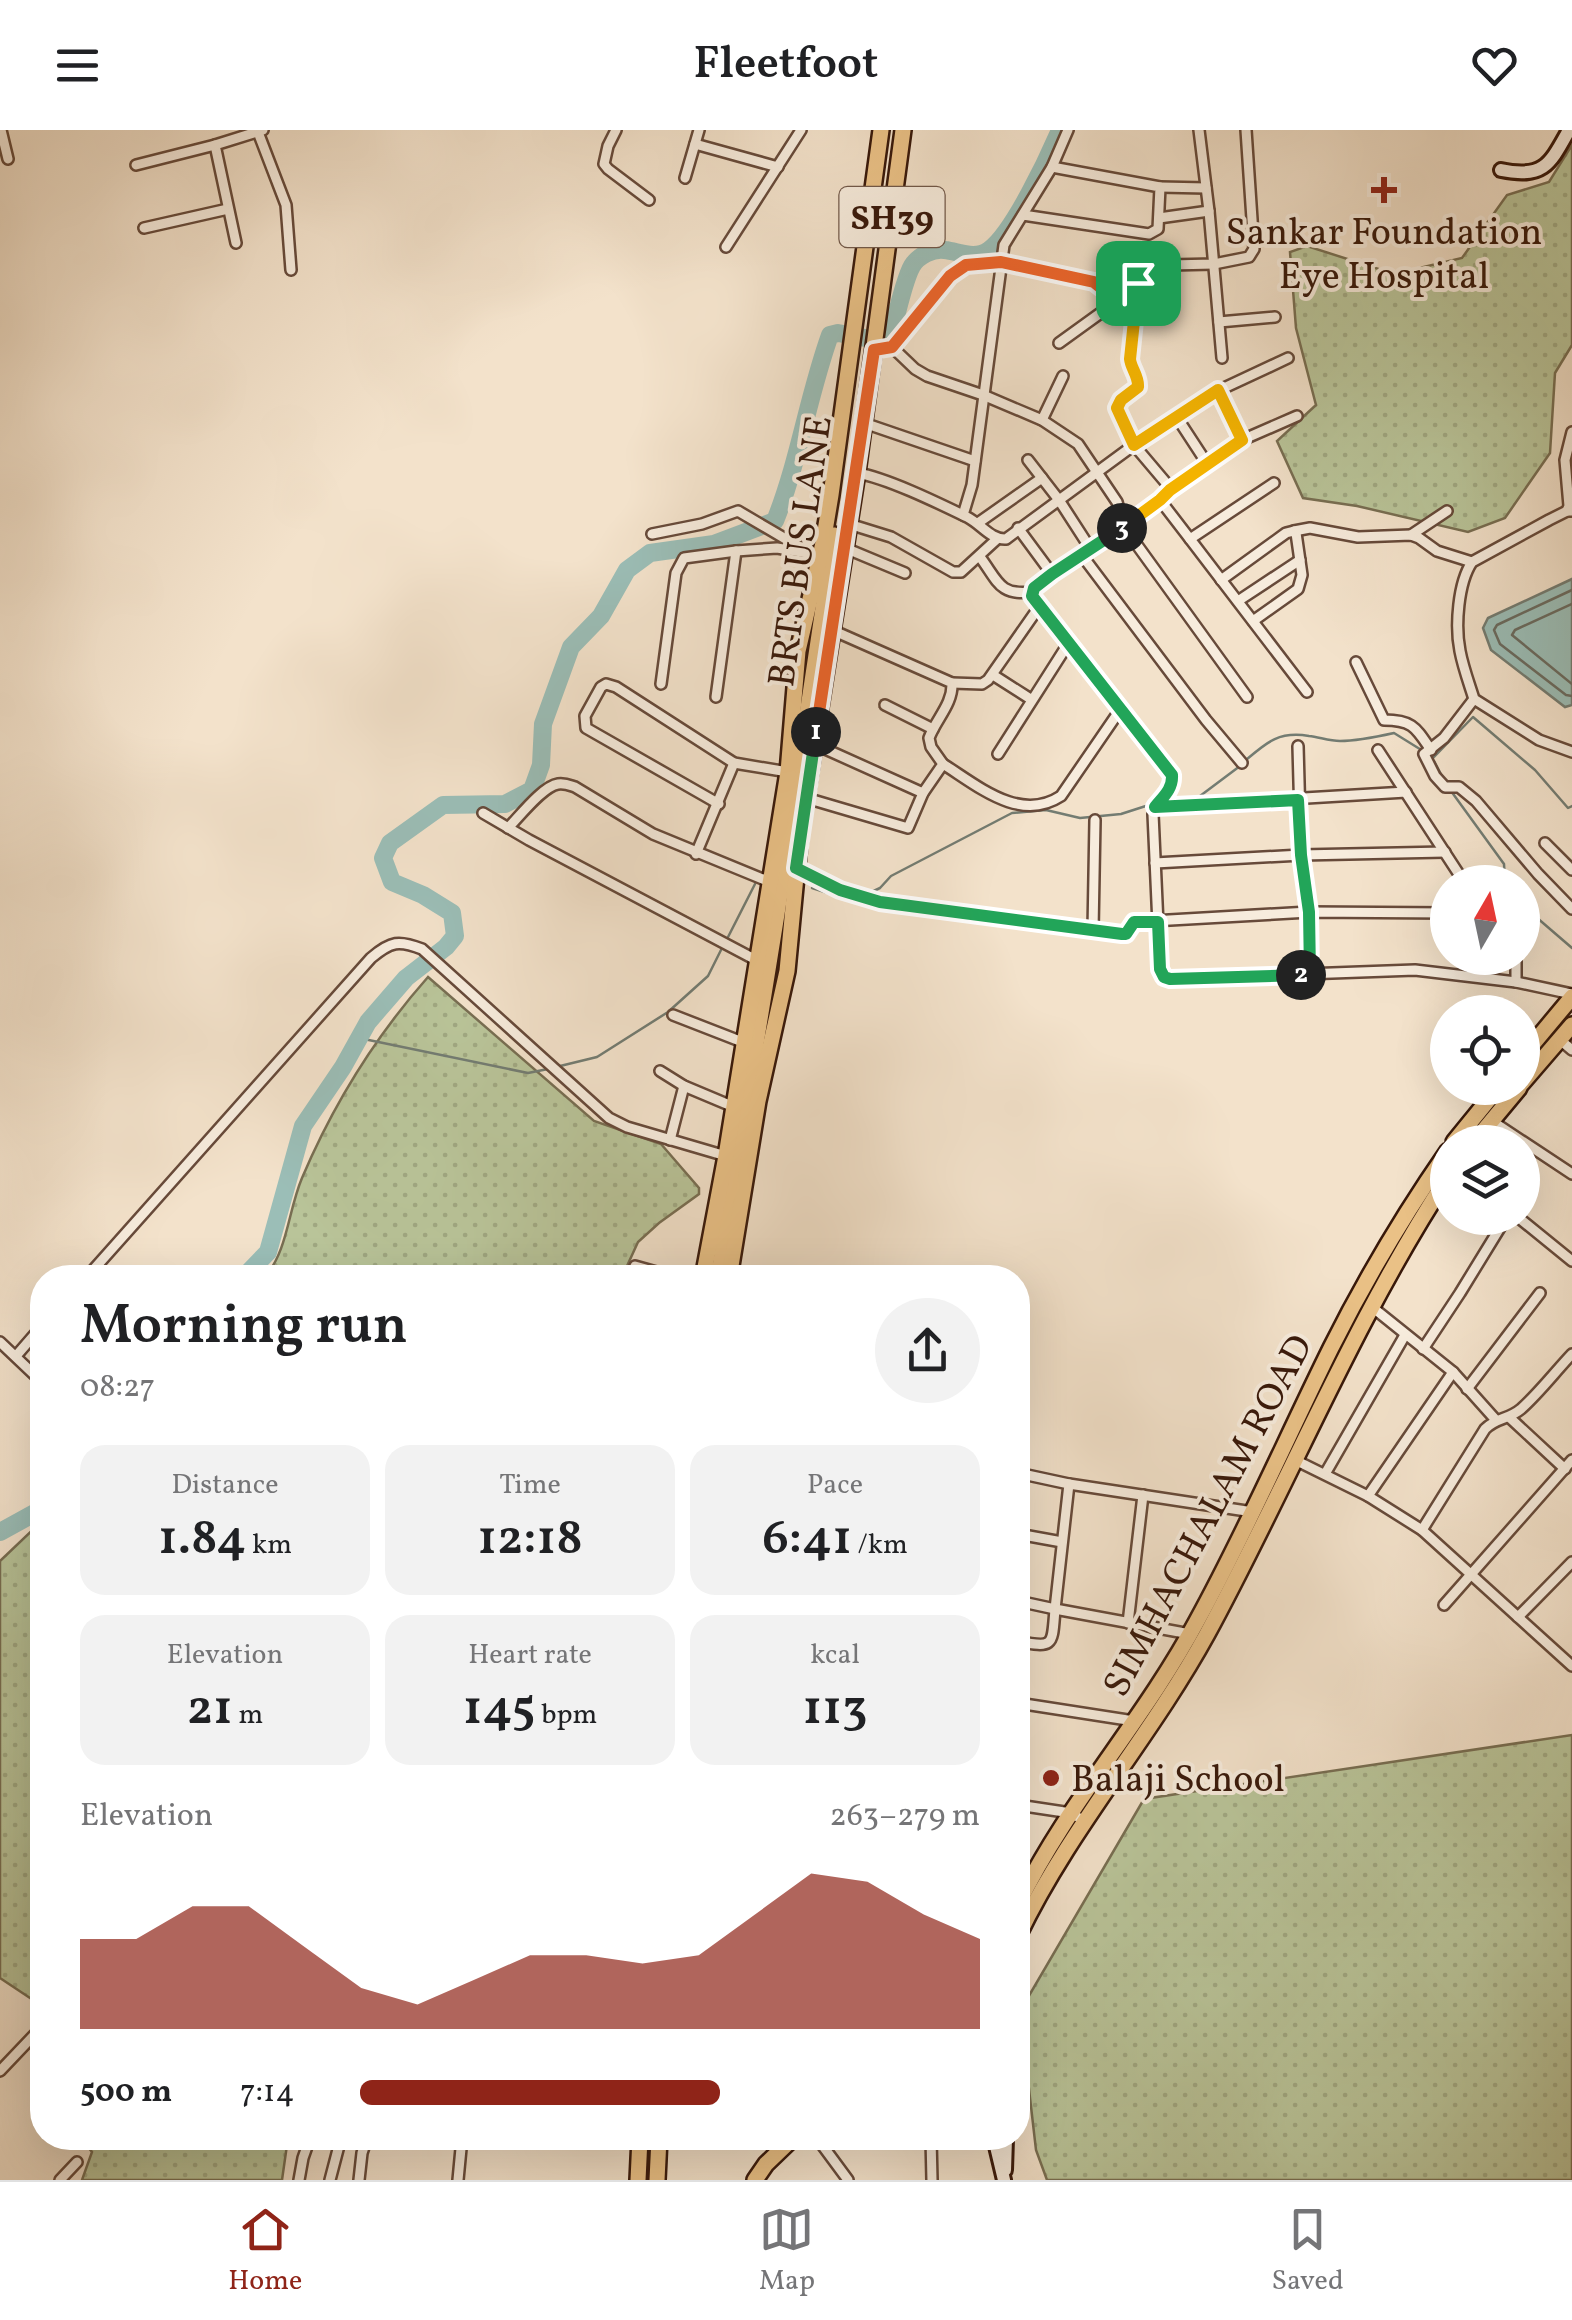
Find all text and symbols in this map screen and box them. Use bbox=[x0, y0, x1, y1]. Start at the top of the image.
text: Fleetfoot bbox=[693, 34, 879, 97]
icon: menu bbox=[50, 38, 105, 93]
icon: heart bbox=[1467, 38, 1522, 93]
marker: Sankar Foundation Eye Hospital bbox=[1371, 177, 1397, 203]
road number: SH39 bbox=[840, 187, 944, 247]
place label: Sankar Foundation Eye Hospital bbox=[1226, 208, 1542, 305]
pin bbox=[1096, 241, 1181, 326]
icon: arrive bbox=[1111, 256, 1166, 311]
street label: BRTS BUS LANE bbox=[757, 412, 848, 690]
pin: 3 bbox=[1097, 503, 1147, 553]
text: 3 bbox=[1115, 508, 1129, 547]
pin: 1 bbox=[791, 707, 841, 757]
text: 1 bbox=[810, 712, 822, 751]
north arrow bbox=[1430, 865, 1540, 975]
map controls bbox=[1430, 865, 1540, 1235]
pin: 2 bbox=[1276, 950, 1326, 1000]
text: 2 bbox=[1294, 955, 1308, 994]
button: locate bbox=[1430, 995, 1540, 1105]
button: layers bbox=[1430, 1125, 1540, 1235]
text: Morning run bbox=[80, 1290, 408, 1366]
button: share bbox=[875, 1298, 980, 1403]
street label: SIMHACHALAM ROAD bbox=[1092, 1326, 1328, 1707]
text: 08:27 bbox=[80, 1366, 155, 1410]
text: Distance bbox=[171, 1466, 279, 1505]
text: Time bbox=[499, 1466, 561, 1505]
text: Pace bbox=[807, 1466, 863, 1505]
text: 1.84 bbox=[158, 1505, 246, 1575]
text: 12:18 bbox=[477, 1505, 583, 1575]
text: 6:41 bbox=[762, 1505, 852, 1575]
text: km bbox=[246, 1526, 292, 1565]
text: /km bbox=[852, 1526, 908, 1565]
text: Elevation bbox=[167, 1636, 283, 1675]
text: Heart rate bbox=[468, 1636, 592, 1675]
text: kcal bbox=[810, 1636, 860, 1675]
text: 21 bbox=[187, 1675, 233, 1745]
text: 145 bbox=[463, 1675, 536, 1745]
text: 113 bbox=[802, 1675, 868, 1745]
text: m bbox=[233, 1696, 263, 1735]
text: bpm bbox=[536, 1696, 597, 1735]
place label: Balaji School bbox=[1071, 1755, 1285, 1808]
marker: Balaji School bbox=[1040, 1767, 1062, 1789]
text: Elevation bbox=[80, 1795, 213, 1839]
text: 263–279 m bbox=[830, 1795, 980, 1839]
text: 500 m bbox=[80, 2071, 172, 2115]
text: 7:14 bbox=[240, 2071, 295, 2115]
tab: Home bbox=[228, 2202, 302, 2301]
tab: Map bbox=[759, 2202, 815, 2301]
tab: Saved bbox=[1272, 2202, 1344, 2301]

